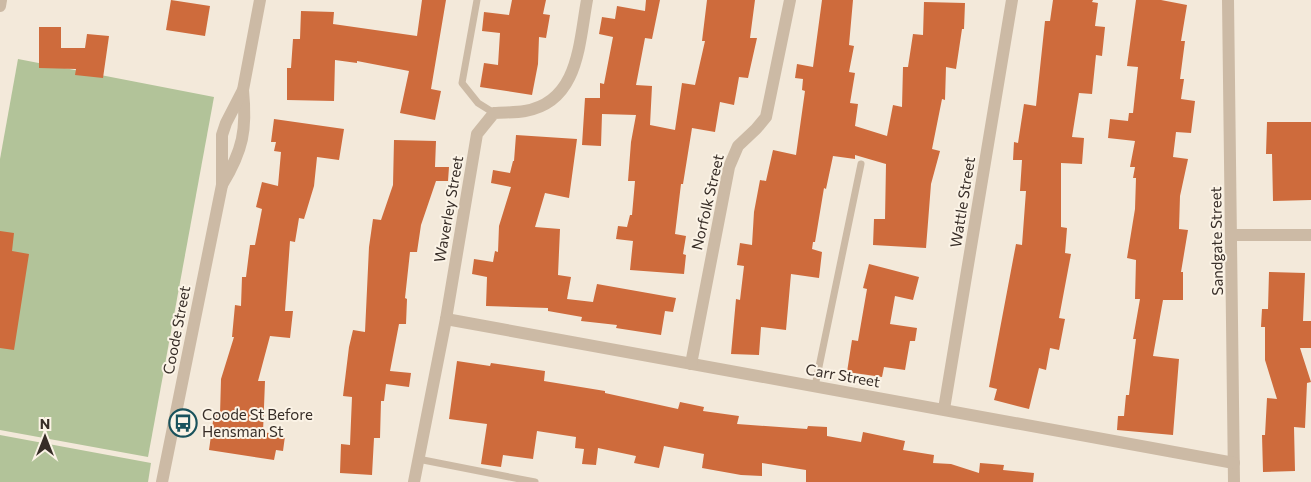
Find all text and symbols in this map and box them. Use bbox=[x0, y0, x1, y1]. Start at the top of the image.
street label: Norfolk Street bbox=[687, 152, 727, 252]
street label: Waverley Street bbox=[430, 154, 466, 264]
street label: Wattle Street bbox=[946, 155, 978, 249]
street label: Sandgate Street bbox=[1206, 186, 1226, 296]
street label: Coode Street bbox=[159, 284, 193, 376]
street label: Carr Street bbox=[804, 360, 882, 390]
place label: Coode St Before Hensman St bbox=[202, 405, 313, 440]
bus stop icon: Coode St Before Hensman St bbox=[168, 408, 198, 438]
north arrow bbox=[20, 412, 70, 462]
text: N bbox=[40, 415, 50, 432]

